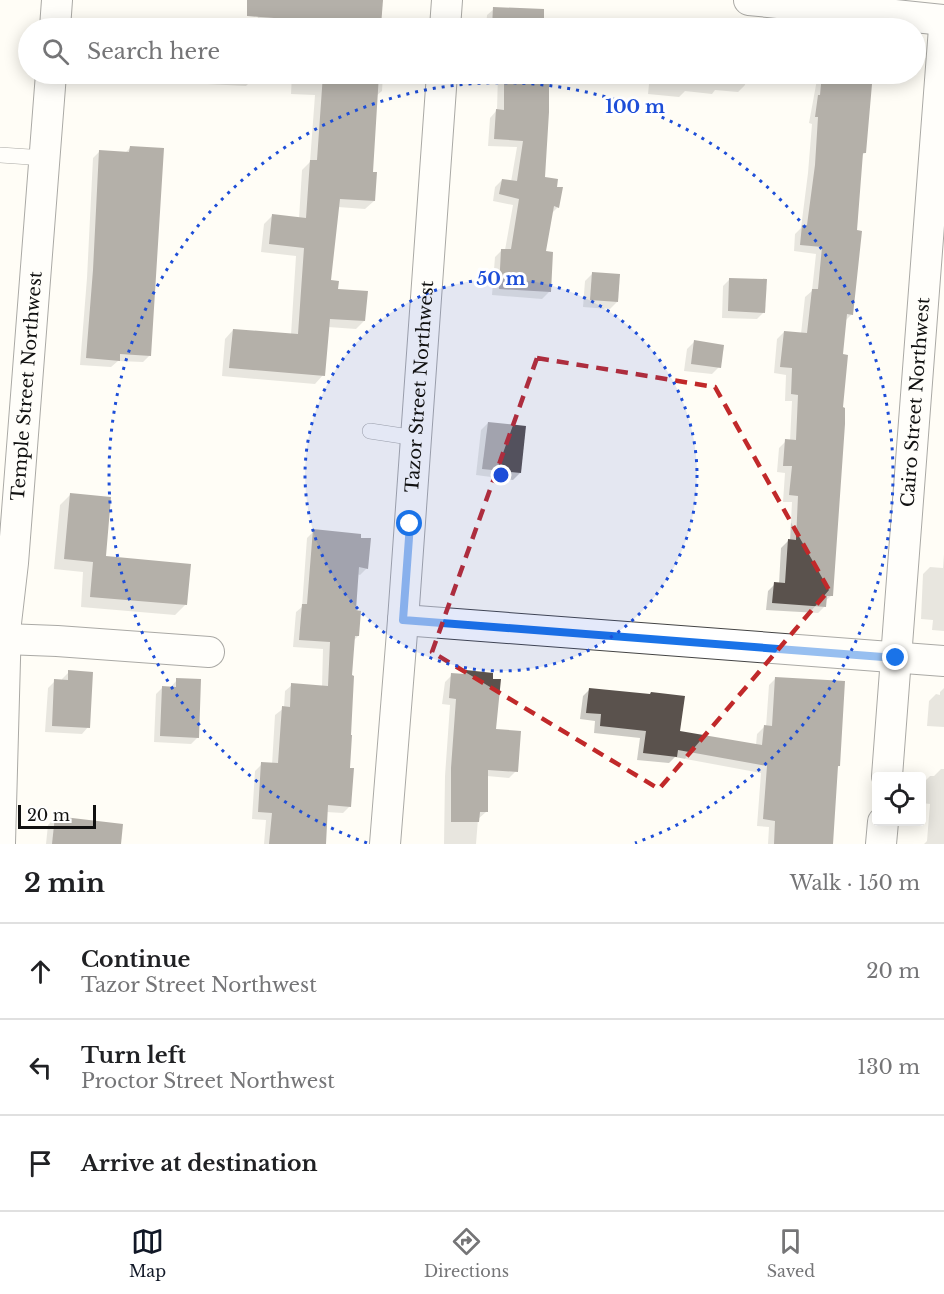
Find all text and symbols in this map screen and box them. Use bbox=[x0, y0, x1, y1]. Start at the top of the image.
search box bbox=[18, 18, 926, 84]
icon: search bbox=[39, 35, 72, 68]
text: Search here bbox=[87, 38, 220, 65]
text: 100 m bbox=[605, 96, 665, 118]
text: 50 m bbox=[477, 268, 526, 290]
street label: Temple Street Northwest bbox=[7, 270, 47, 502]
street label: Tazor Street Northwest bbox=[401, 279, 438, 493]
street label: Cairo Street Northwest bbox=[897, 296, 934, 508]
centre of rings bbox=[491, 465, 511, 485]
route start bbox=[396, 510, 422, 536]
route end bbox=[882, 644, 908, 670]
map controls bbox=[872, 772, 926, 826]
button: locate bbox=[872, 772, 926, 826]
scale bar bbox=[18, 802, 96, 830]
text: 20 m bbox=[27, 805, 70, 825]
text: 2 min bbox=[24, 867, 105, 899]
text: Walk · 150 m bbox=[790, 871, 920, 895]
text: Continue bbox=[81, 946, 190, 973]
icon: ahead bbox=[24, 955, 57, 988]
text: 20 m bbox=[866, 959, 920, 983]
text: Tazor Street Northwest bbox=[81, 973, 317, 997]
text: Turn left bbox=[81, 1042, 186, 1069]
icon: left bbox=[24, 1051, 57, 1084]
text: 130 m bbox=[857, 1055, 920, 1079]
text: Proctor Street Northwest bbox=[81, 1069, 335, 1093]
icon: arrive bbox=[24, 1147, 57, 1180]
text: Arrive at destination bbox=[81, 1150, 318, 1177]
tab: Map bbox=[129, 1225, 166, 1281]
tab: Directions bbox=[424, 1225, 509, 1281]
tab: Saved bbox=[767, 1225, 815, 1281]

